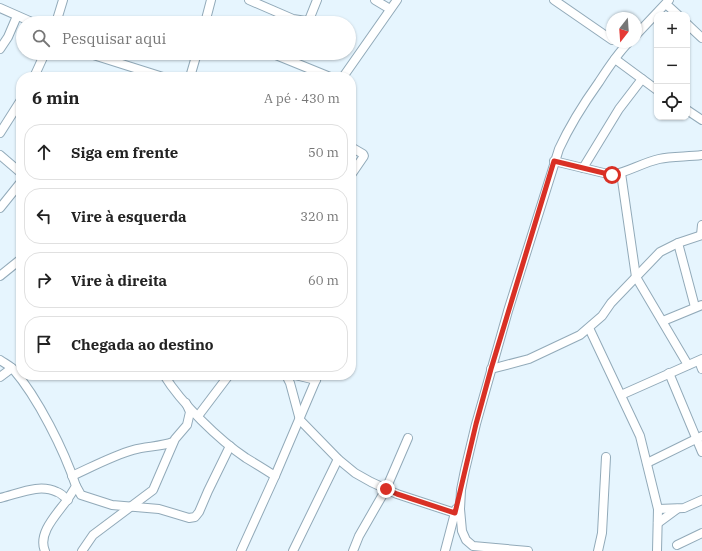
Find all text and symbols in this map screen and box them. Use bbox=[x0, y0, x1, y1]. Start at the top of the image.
north arrow bbox=[606, 12, 642, 48]
map controls bbox=[654, 12, 690, 120]
button: + bbox=[654, 12, 690, 48]
search box bbox=[16, 16, 356, 60]
icon: search bbox=[30, 27, 52, 49]
text: Pesquisar aqui bbox=[62, 29, 166, 48]
button: − bbox=[654, 48, 690, 84]
button: locate bbox=[654, 84, 690, 120]
text: 6 min bbox=[32, 87, 80, 109]
text: A pé · 430 m bbox=[264, 90, 340, 107]
icon: ahead bbox=[33, 141, 55, 163]
text: Siga em frente bbox=[71, 143, 178, 162]
text: 50 m bbox=[308, 144, 339, 161]
route start bbox=[603, 166, 621, 184]
icon: left bbox=[33, 205, 55, 227]
text: Vire à esquerda bbox=[71, 207, 187, 226]
text: 320 m bbox=[300, 208, 339, 225]
icon: right bbox=[33, 269, 55, 291]
text: Vire à direita bbox=[71, 271, 167, 290]
text: 60 m bbox=[308, 272, 339, 289]
icon: arrive bbox=[33, 333, 55, 355]
text: Chegada ao destino bbox=[71, 335, 214, 354]
route end bbox=[377, 480, 395, 498]

